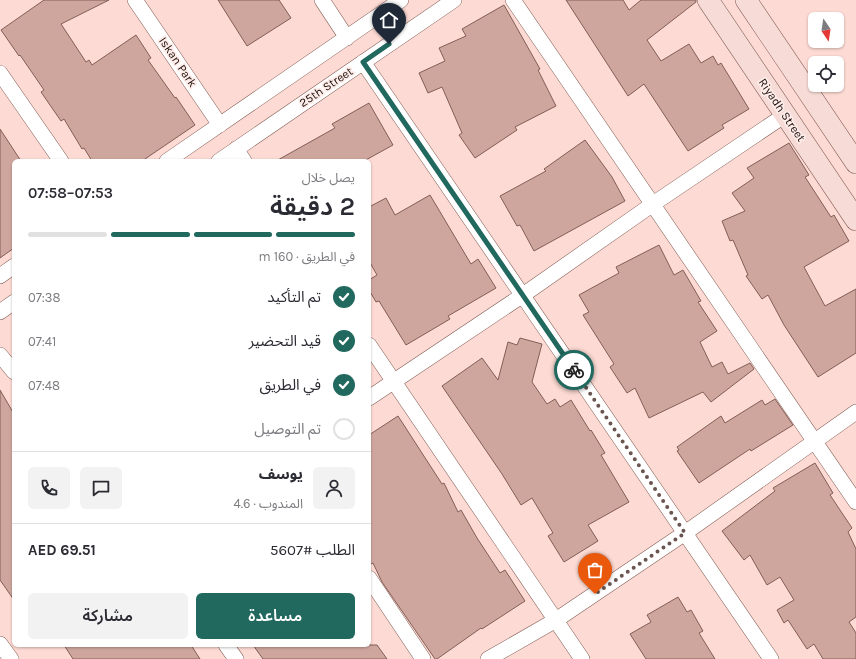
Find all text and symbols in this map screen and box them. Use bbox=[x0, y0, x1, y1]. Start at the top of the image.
pin bbox=[372, 3, 406, 44]
icon: home bbox=[378, 9, 400, 31]
north arrow bbox=[808, 12, 844, 48]
map controls bbox=[808, 12, 844, 92]
street label: Iskan Park bbox=[156, 34, 200, 90]
button: locate bbox=[808, 56, 844, 92]
street label: 25th Street bbox=[297, 64, 356, 110]
street label: Riyadh Street bbox=[756, 76, 809, 145]
text: يصل خلال bbox=[302, 170, 355, 185]
text: 07:53–07:58 bbox=[28, 184, 113, 202]
text: 2 دقيقة bbox=[270, 191, 355, 222]
text: في الطريق · 160 m bbox=[258, 249, 355, 264]
icon: check bbox=[333, 286, 355, 308]
text: تم التأكيد bbox=[267, 288, 321, 306]
text: 07:38 bbox=[28, 290, 60, 305]
icon: check bbox=[333, 330, 355, 352]
text: قيد التحضير bbox=[249, 332, 321, 350]
text: 07:41 bbox=[28, 334, 56, 349]
courier bbox=[554, 350, 594, 390]
icon: bike bbox=[563, 359, 585, 381]
icon: check bbox=[333, 374, 355, 396]
text: في الطريق bbox=[259, 376, 321, 394]
text: 07:48 bbox=[28, 378, 60, 393]
text: تم التوصيل bbox=[254, 420, 321, 438]
text: يوسف bbox=[259, 465, 303, 483]
button: phone bbox=[28, 467, 70, 509]
button: chat bbox=[80, 467, 122, 509]
button: person bbox=[313, 467, 355, 509]
text: المندوب · 4.6 bbox=[233, 496, 303, 511]
text: AED 69.51 bbox=[28, 541, 96, 559]
text: الطلب #5607 bbox=[270, 541, 355, 559]
pin bbox=[578, 553, 612, 594]
icon: bag bbox=[584, 559, 606, 581]
button: مشاركة bbox=[28, 593, 188, 639]
button: مساعدة bbox=[196, 593, 355, 639]

